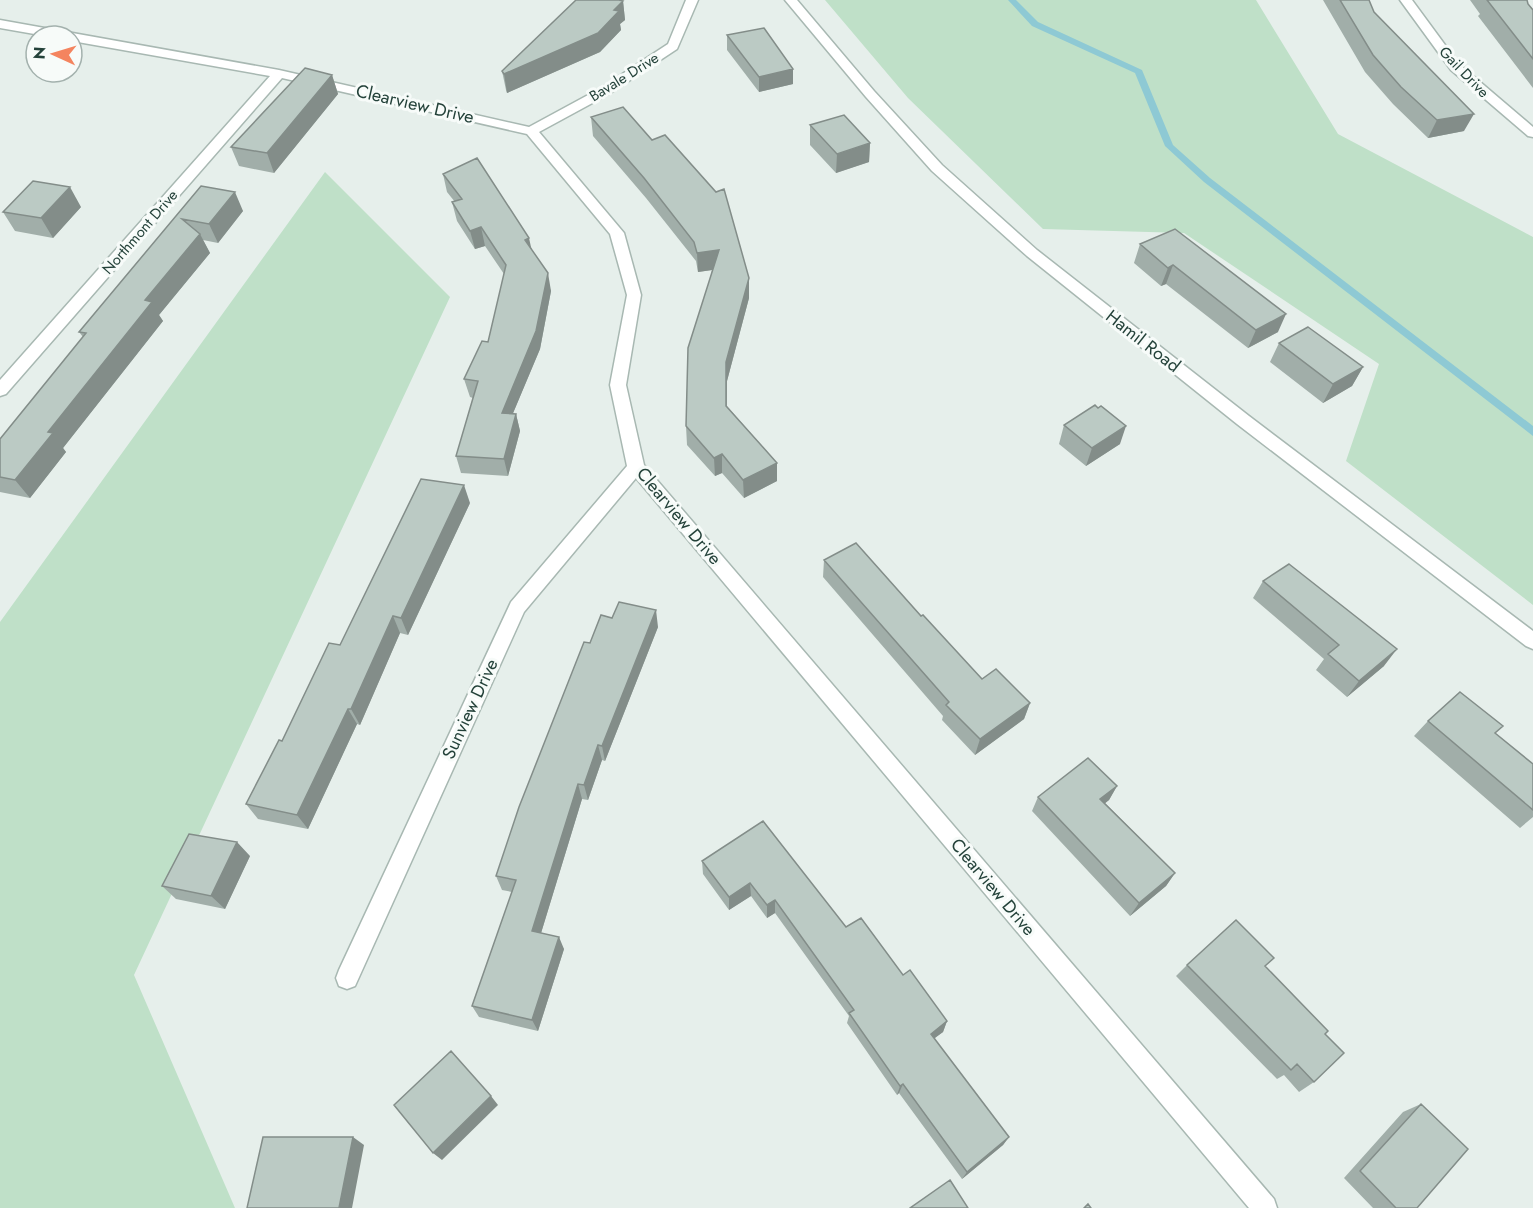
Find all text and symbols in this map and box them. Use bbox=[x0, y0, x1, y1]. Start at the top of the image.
north arrow bbox=[24, 24, 84, 84]
street label: Gail Drive bbox=[1434, 41, 1494, 103]
text: N bbox=[28, 46, 51, 60]
street label: Bavale Drive bbox=[585, 47, 663, 107]
street label: Clearview Drive bbox=[353, 78, 477, 130]
street label: Northmont Drive bbox=[97, 185, 183, 279]
street label: Hamil Road bbox=[1100, 303, 1186, 379]
street label: Clearview Drive bbox=[630, 462, 728, 570]
street label: Sunview Drive bbox=[435, 655, 505, 763]
street label: Clearview Drive bbox=[944, 833, 1042, 941]

